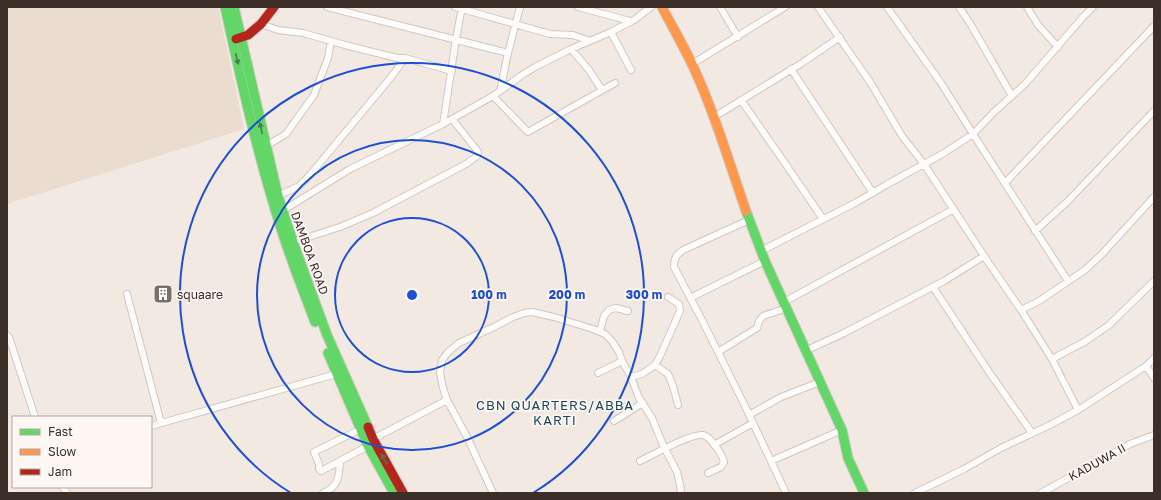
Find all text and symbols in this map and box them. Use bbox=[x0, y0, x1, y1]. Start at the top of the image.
one-way arrow bbox=[234, 53, 240, 65]
one-way arrow bbox=[258, 122, 264, 134]
street label: DAMBOA ROAD bbox=[288, 209, 332, 297]
building icon: squaare bbox=[152, 283, 174, 305]
place label: squaare bbox=[177, 287, 223, 302]
text: 100 m bbox=[471, 287, 507, 302]
text: 200 m bbox=[549, 287, 585, 302]
text: 300 m bbox=[626, 287, 662, 302]
centre of rings bbox=[405, 288, 419, 302]
district label: CBN QUARTERS/ABBA KARTI bbox=[476, 397, 634, 428]
legend bbox=[12, 416, 152, 488]
text: Fast bbox=[48, 424, 73, 439]
street label: KADUWA II bbox=[1066, 440, 1128, 484]
text: Slow bbox=[48, 444, 76, 459]
one-way arrow bbox=[381, 453, 388, 465]
text: Jam bbox=[48, 464, 72, 479]

